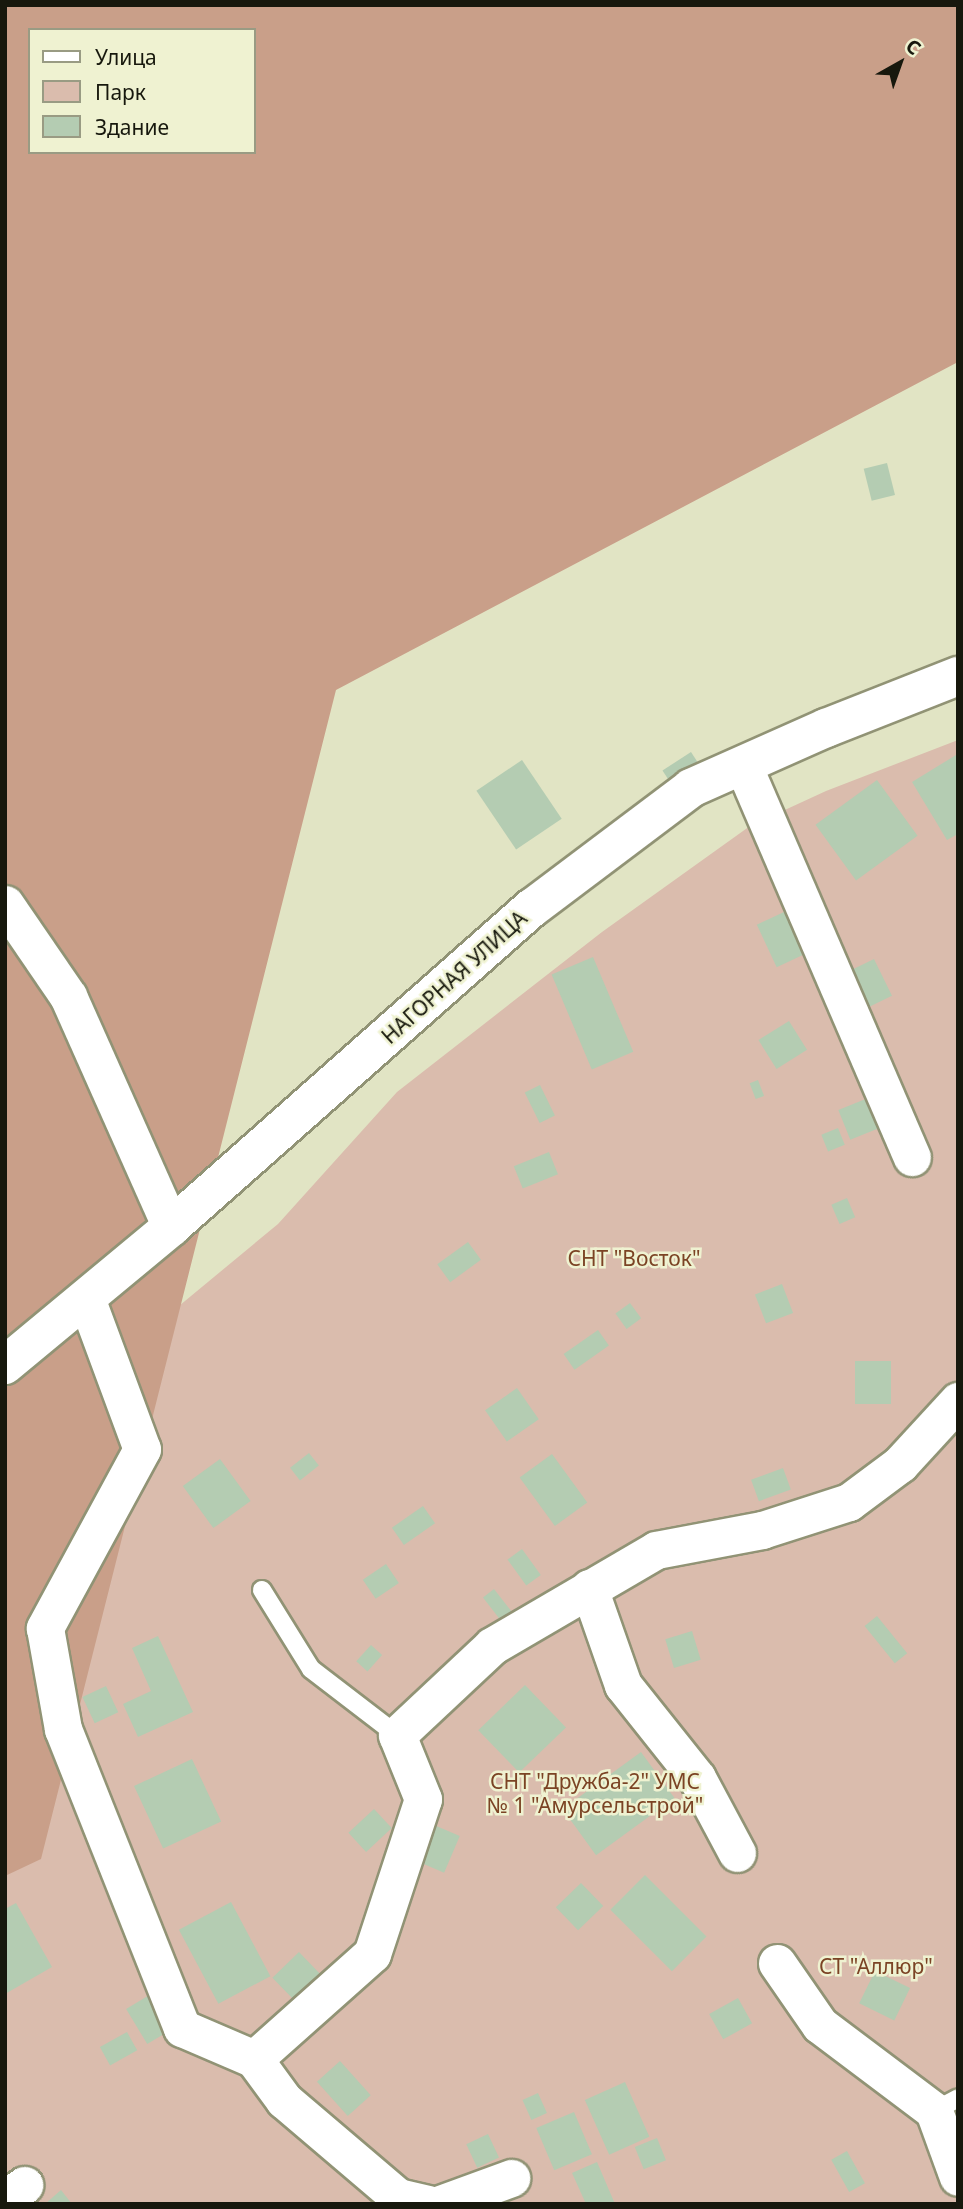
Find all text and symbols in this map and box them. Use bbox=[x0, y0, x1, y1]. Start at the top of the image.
legend bbox=[28, 28, 256, 154]
north arrow bbox=[865, 28, 935, 98]
text: С bbox=[900, 33, 927, 61]
text: Улица bbox=[95, 43, 157, 71]
text: Парк bbox=[95, 78, 146, 106]
text: Здание bbox=[95, 113, 169, 141]
street label: НАГОРНАЯ УЛИЦА bbox=[376, 905, 532, 1049]
park label: СНТ "Восток" bbox=[568, 1245, 700, 1271]
park label: СНТ "Дружба-2" УМС № 1 "Амурсельстрой" bbox=[487, 1768, 703, 1818]
park label: СТ "Аллюр" bbox=[819, 1953, 933, 1979]

